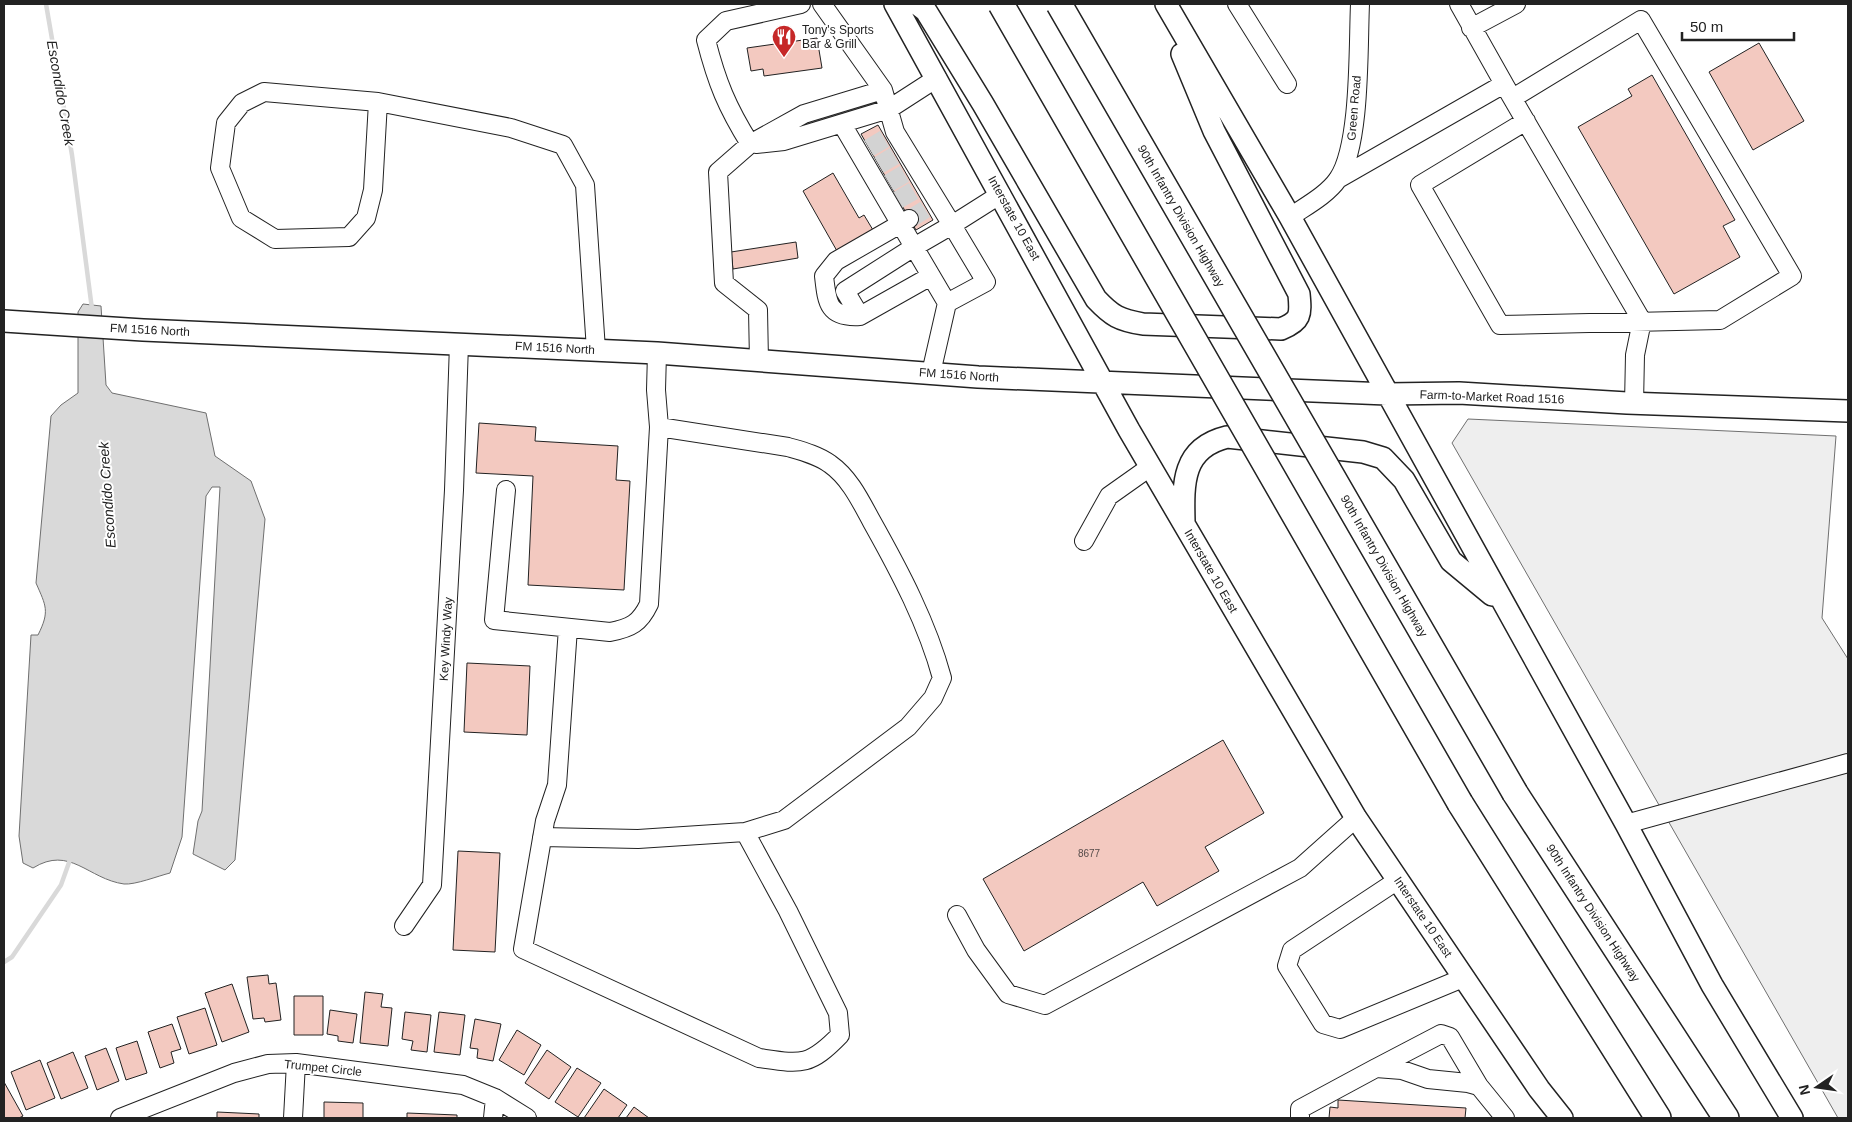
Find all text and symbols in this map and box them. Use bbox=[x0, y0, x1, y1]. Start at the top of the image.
scale bar bbox=[1682, 10, 1794, 42]
text: 50 m bbox=[1690, 18, 1723, 35]
place label: Tony's Sports Bar & Grill bbox=[802, 23, 874, 51]
restaurant icon: Tony's Sports Bar & Grill bbox=[771, 24, 797, 58]
water label: Escondido Creek bbox=[44, 39, 78, 148]
street label: Green Road bbox=[1344, 75, 1364, 141]
street label: 90th Infantry Division Highway bbox=[1135, 143, 1227, 289]
street label: Interstate 10 East bbox=[985, 173, 1043, 263]
street label: FM 1516 North bbox=[110, 321, 190, 339]
street label: FM 1516 North bbox=[515, 339, 595, 357]
street label: FM 1516 North bbox=[919, 365, 999, 385]
street label: Farm-to-Market Road 1516 bbox=[1419, 387, 1565, 407]
water label: Escondido Creek bbox=[95, 440, 119, 549]
street label: 90th Infantry Division Highway bbox=[1338, 493, 1430, 639]
street label: Interstate 10 East bbox=[1181, 527, 1241, 616]
street label: Key Windy Way bbox=[437, 597, 455, 681]
street label: 90th Infantry Division Highway bbox=[1543, 841, 1643, 985]
house number: 8677 bbox=[1078, 848, 1101, 859]
street label: Interstate 10 East bbox=[1391, 874, 1455, 960]
street label: Trumpet Circle bbox=[283, 1057, 363, 1079]
north arrow bbox=[1792, 1062, 1842, 1112]
text: N bbox=[1795, 1083, 1813, 1097]

